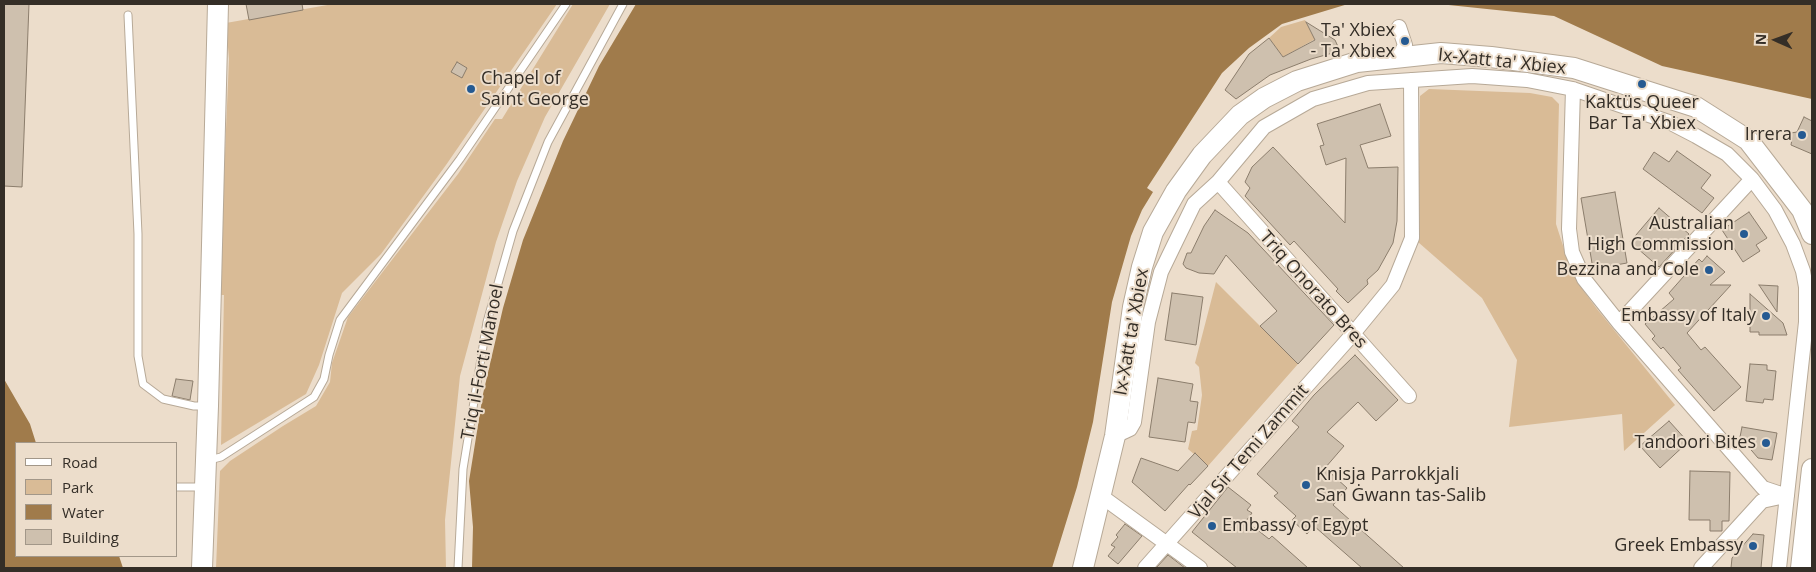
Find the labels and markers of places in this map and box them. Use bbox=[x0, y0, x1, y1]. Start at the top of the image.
place label: Ta' Xbiex - Ta' Xbiex bbox=[1311, 20, 1395, 62]
marker: Ta' Xbiex - Ta' Xbiex bbox=[1399, 35, 1411, 47]
place label: Chapel of Saint George bbox=[481, 68, 589, 110]
marker: Kaktüs Queer Bar Ta' Xbiex bbox=[1636, 78, 1648, 90]
marker: Chapel of Saint George bbox=[465, 83, 477, 95]
place label: Kaktüs Queer Bar Ta' Xbiex bbox=[1585, 92, 1699, 134]
place label: Irrera bbox=[1745, 124, 1792, 146]
marker: Irrera bbox=[1796, 129, 1808, 141]
place label: Australian High Commission bbox=[1587, 213, 1734, 255]
marker: Australian High Commission bbox=[1738, 228, 1750, 240]
place label: Bezzina and Cole bbox=[1557, 259, 1699, 281]
marker: Bezzina and Cole bbox=[1703, 264, 1715, 276]
place label: Embassy of Italy bbox=[1621, 305, 1756, 327]
marker: Embassy of Italy bbox=[1760, 310, 1772, 322]
place label: Tandoori Bites bbox=[1635, 432, 1756, 454]
marker: Tandoori Bites bbox=[1760, 437, 1772, 449]
place label: Knisja Parrokkjali San Ġwann tas-Salib bbox=[1316, 464, 1486, 506]
marker: Knisja Parrokkjali San Ġwann tas-Salib bbox=[1300, 479, 1312, 491]
place label: Embassy of Egypt bbox=[1222, 515, 1368, 537]
marker: Embassy of Egypt bbox=[1206, 520, 1218, 532]
place label: Greek Embassy bbox=[1614, 535, 1743, 557]
marker: Greek Embassy bbox=[1747, 540, 1759, 552]

